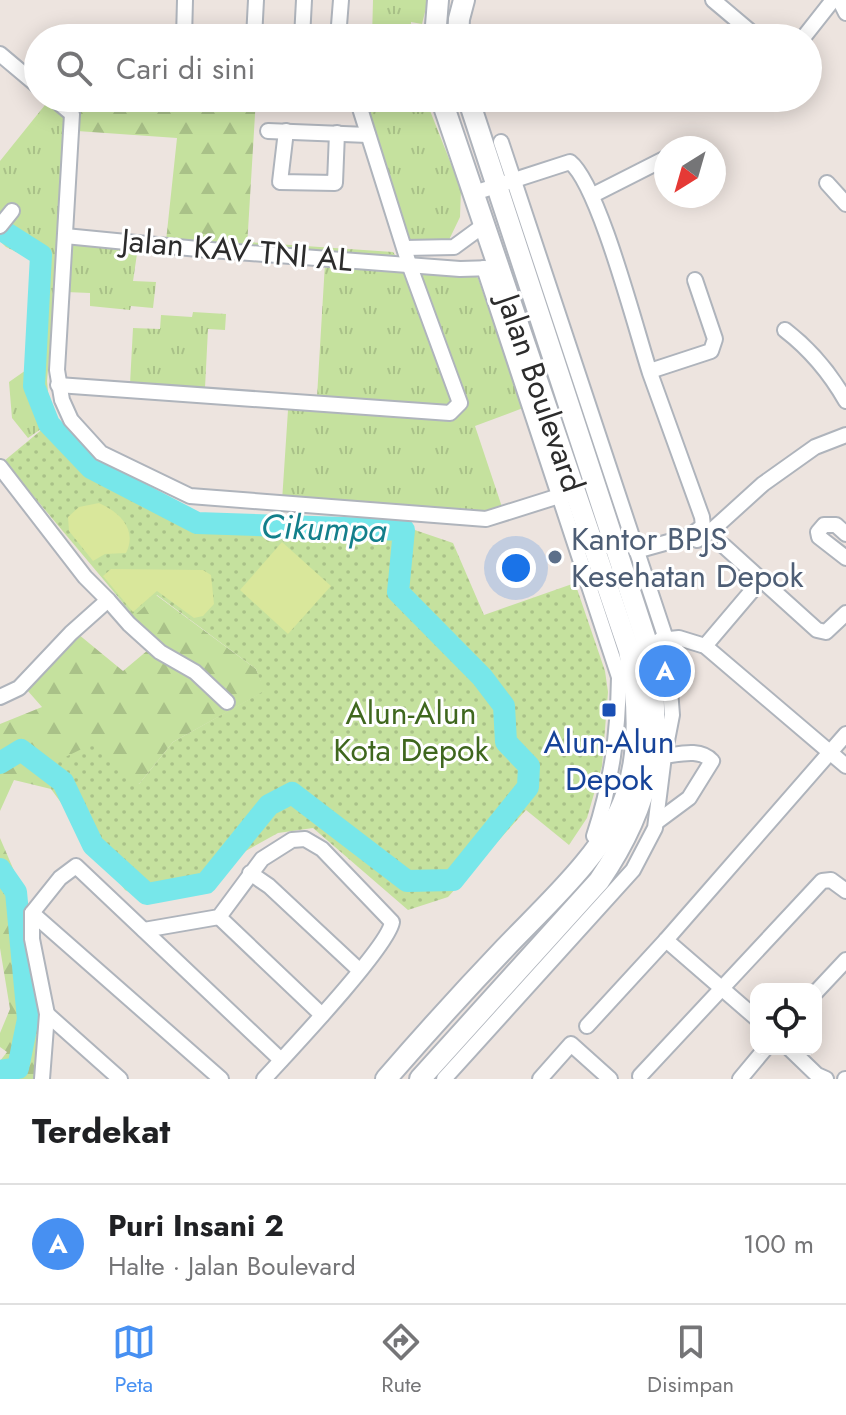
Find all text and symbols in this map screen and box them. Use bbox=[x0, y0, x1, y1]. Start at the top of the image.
search box bbox=[24, 24, 822, 112]
icon: search bbox=[52, 46, 96, 90]
text: Cari di sini bbox=[116, 47, 255, 90]
north arrow bbox=[654, 136, 726, 208]
street label: Jalan KAV TNI AL bbox=[116, 217, 355, 283]
street label: Jalan Boulevard bbox=[484, 284, 596, 498]
water label: Cikumpa bbox=[260, 502, 388, 555]
place label: Kantor BPJS Kesehatan Depok bbox=[571, 516, 805, 599]
your location bbox=[496, 548, 536, 588]
marker: Kantor BPJS Kesehatan Depok bbox=[546, 548, 564, 566]
pin: A bbox=[639, 641, 691, 701]
park label: Alun-Alun Kota Depok bbox=[333, 690, 490, 773]
marker: Alun-Alun Depok bbox=[600, 701, 618, 719]
place label: Alun-Alun Depok bbox=[544, 719, 674, 802]
map controls bbox=[750, 983, 822, 1055]
button: locate bbox=[750, 983, 822, 1055]
text: Terdekat bbox=[32, 1107, 170, 1156]
text: Puri Insani 2 bbox=[108, 1204, 284, 1247]
text: A bbox=[48, 1225, 68, 1263]
text: 100 m bbox=[743, 1225, 814, 1263]
text: Halte · Jalan Boulevard bbox=[108, 1247, 356, 1285]
tab: Peta bbox=[112, 1320, 156, 1400]
tab: Rute bbox=[379, 1320, 423, 1400]
tab: Disimpan bbox=[647, 1320, 734, 1400]

